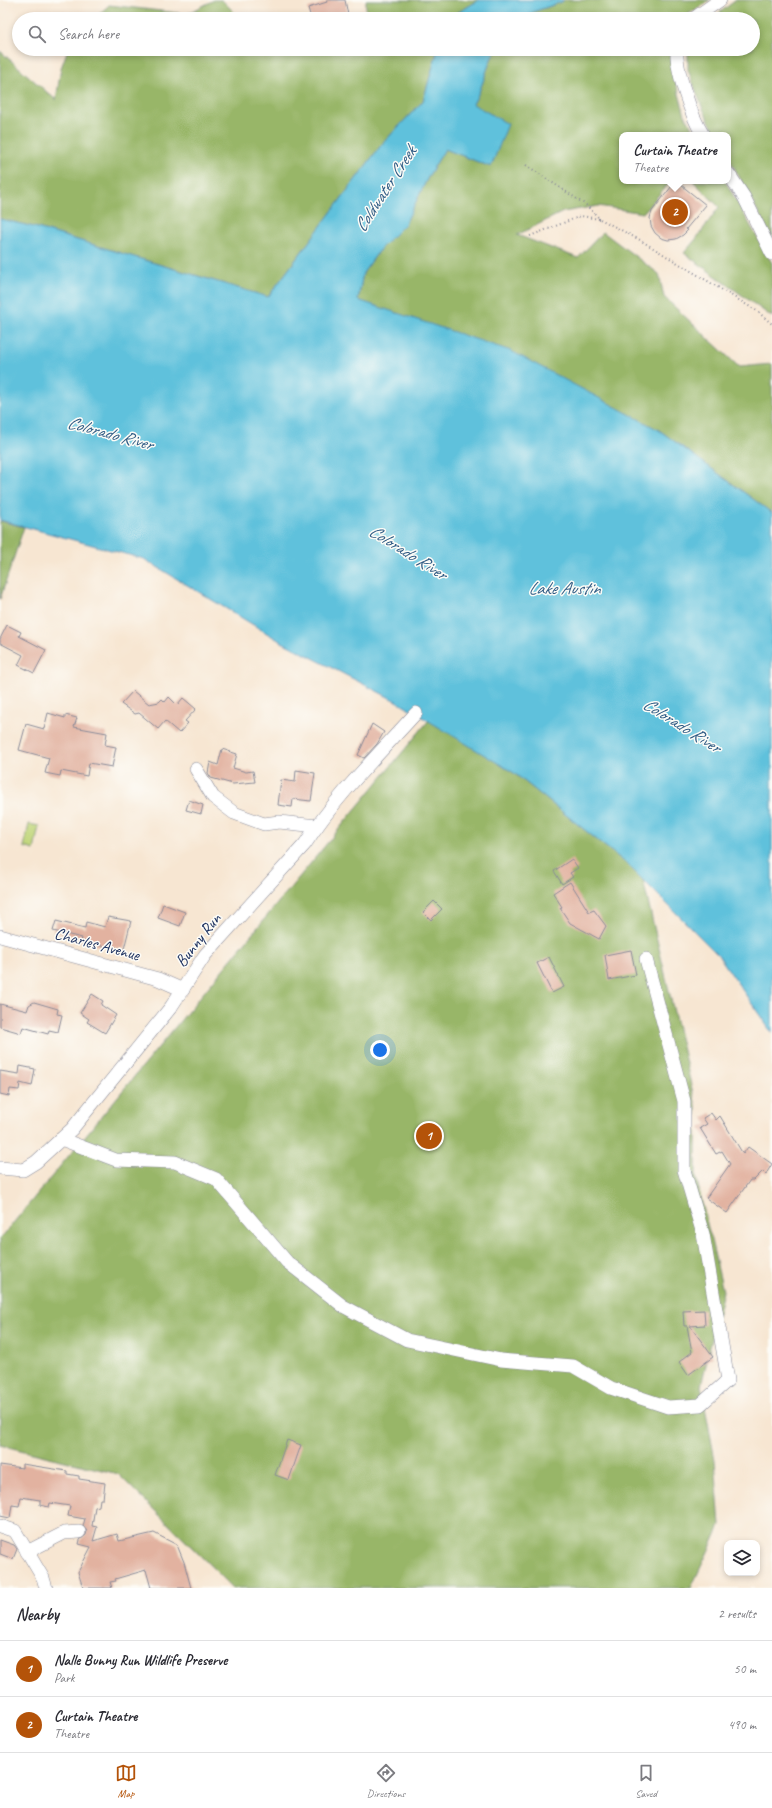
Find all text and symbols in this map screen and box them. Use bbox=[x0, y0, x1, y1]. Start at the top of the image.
search box bbox=[12, 12, 760, 56]
icon: search bbox=[26, 23, 48, 45]
text: Search here bbox=[58, 25, 119, 44]
popup bbox=[619, 132, 731, 184]
water label: Coldwater Creek bbox=[349, 139, 423, 236]
text: Curtain Theatre bbox=[633, 141, 717, 160]
text: Theatre bbox=[633, 160, 668, 176]
pin: 2 bbox=[662, 197, 688, 227]
water label: Colorado River bbox=[65, 411, 157, 456]
water label: Colorado River bbox=[365, 520, 453, 586]
water label: Lake Austin bbox=[528, 577, 602, 599]
water label: Colorado River bbox=[639, 693, 727, 759]
street label: Bunny Run bbox=[170, 908, 226, 971]
street label: Charles Avenue bbox=[52, 923, 143, 966]
your location bbox=[370, 1040, 390, 1060]
pin: 1 bbox=[416, 1121, 442, 1151]
map controls bbox=[724, 1540, 760, 1576]
button: layers bbox=[724, 1540, 760, 1576]
text: Nearby bbox=[16, 1604, 59, 1625]
text: 2 results bbox=[718, 1606, 756, 1622]
text: Nalle Bunny Run Wildlife Preserve bbox=[54, 1651, 227, 1670]
text: 1 bbox=[26, 1661, 32, 1677]
text: 50 m bbox=[734, 1661, 756, 1677]
text: Park bbox=[54, 1670, 75, 1686]
text: Curtain Theatre bbox=[54, 1707, 137, 1726]
text: 2 bbox=[26, 1717, 32, 1733]
text: 490 m bbox=[728, 1717, 756, 1733]
text: Theatre bbox=[54, 1726, 89, 1742]
tab: Map bbox=[115, 1762, 137, 1800]
tab: Directions bbox=[367, 1762, 405, 1800]
tab: Saved bbox=[635, 1762, 657, 1800]

